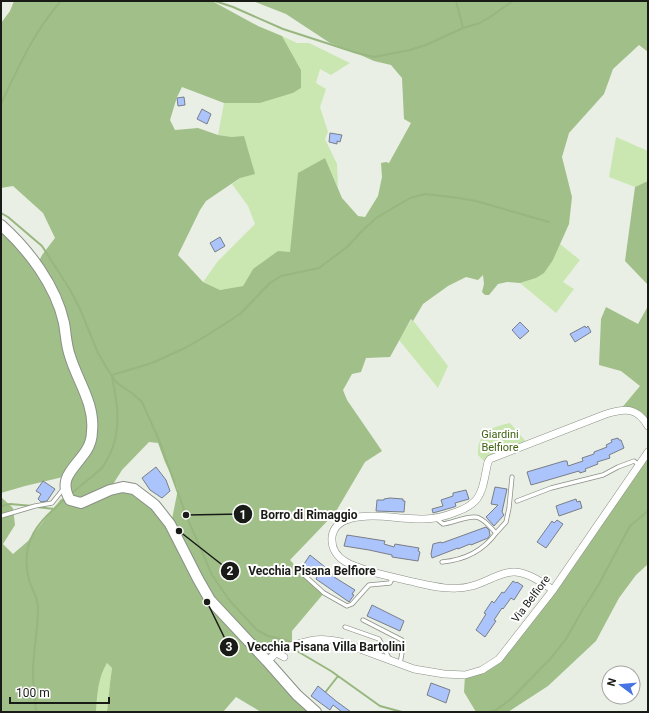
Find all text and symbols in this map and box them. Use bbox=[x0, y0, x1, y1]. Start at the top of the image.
park label: Giardini Belfiore bbox=[481, 428, 519, 454]
callout: Borro di Rimaggio bbox=[233, 502, 366, 526]
text: 1 bbox=[240, 508, 246, 522]
text: Borro di Rimaggio bbox=[260, 508, 358, 522]
callout: Vecchia Pisana Belfiore bbox=[220, 559, 384, 583]
text: 2 bbox=[227, 564, 234, 578]
text: Vecchia Pisana Belfiore bbox=[248, 564, 376, 578]
street label: Via Belfiore bbox=[509, 573, 553, 625]
callout: Vecchia Pisana Villa Bartolini bbox=[219, 635, 413, 659]
text: 3 bbox=[226, 640, 233, 654]
text: Vecchia Pisana Villa Bartolini bbox=[247, 640, 405, 654]
north arrow bbox=[601, 665, 641, 705]
text: N bbox=[605, 677, 619, 688]
scale bar bbox=[10, 679, 109, 705]
text: 100 m bbox=[16, 686, 50, 700]

